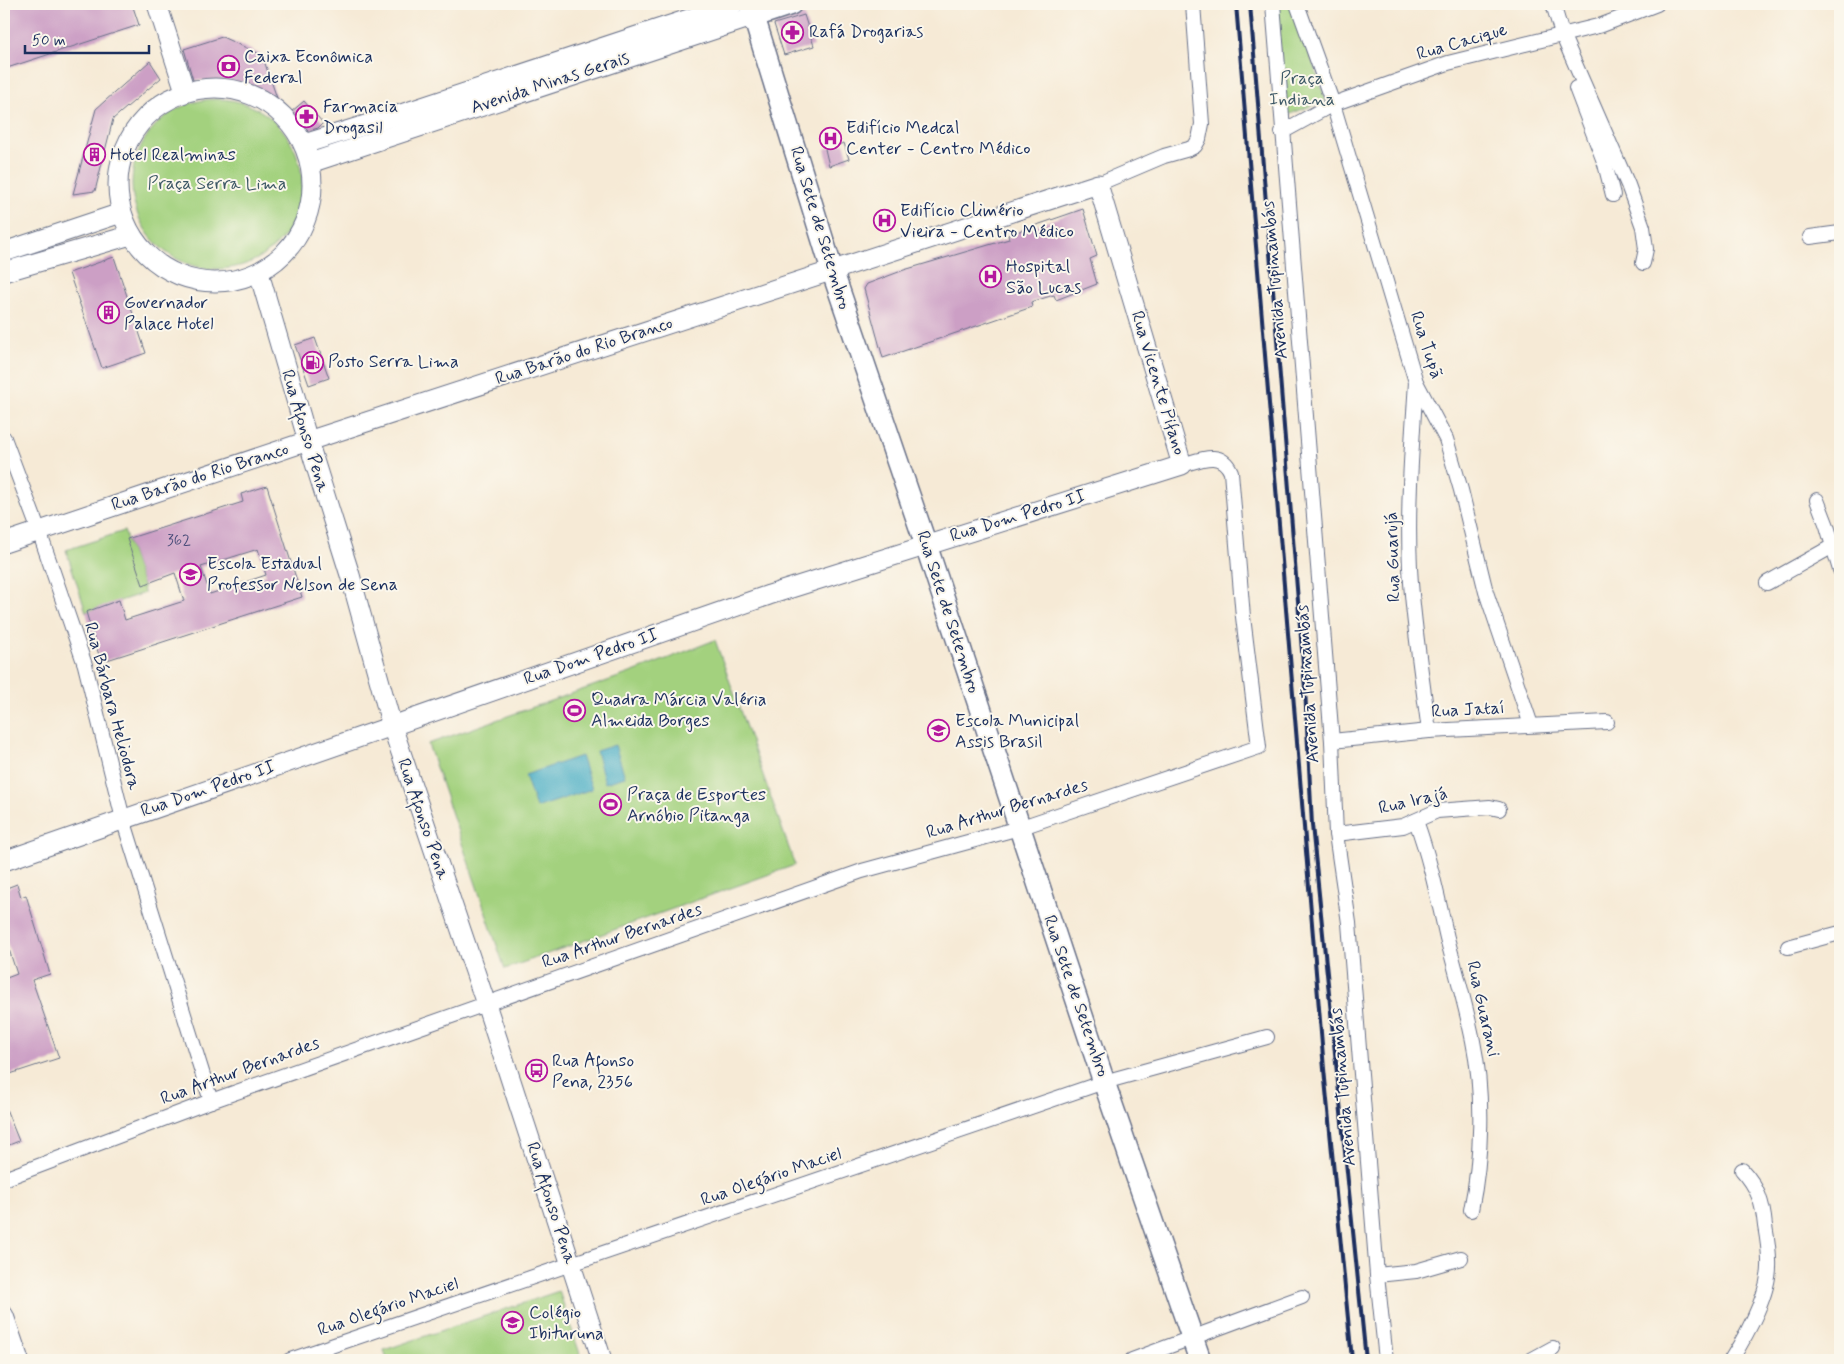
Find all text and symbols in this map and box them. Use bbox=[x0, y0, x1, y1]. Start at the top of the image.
street label: Rua Cacique bbox=[1414, 18, 1510, 66]
pharmacy icon: Rafá Drogarias bbox=[781, 20, 805, 44]
place label: Rafá Drogarias bbox=[809, 20, 923, 44]
scale bar bbox=[25, 22, 149, 54]
text: 50 m bbox=[32, 31, 66, 51]
place label: Caixa Econômica Federal bbox=[244, 45, 373, 90]
street label: Avenida Minas Gerais bbox=[468, 46, 632, 120]
bank icon: Caixa Econômica Federal bbox=[216, 55, 240, 79]
park label: Praça Indiana bbox=[1269, 67, 1335, 112]
place label: Farmacia Drogasil bbox=[323, 95, 398, 140]
pharmacy icon: Farmacia Drogasil bbox=[295, 105, 319, 129]
place label: Edifício Medcal Center - Centro Médico bbox=[846, 116, 1031, 161]
hospital icon: Edifício Medcal Center - Centro Médico bbox=[818, 126, 842, 150]
building icon: Hotel Realminas bbox=[82, 143, 106, 167]
place label: Hotel Realminas bbox=[110, 143, 236, 167]
street label: Rua Sete de Setembro bbox=[784, 143, 856, 313]
park label: Praça Serra Lima bbox=[147, 172, 287, 196]
place label: Edifício Climério Vieira - Centro Médico bbox=[900, 199, 1074, 244]
street label: Avenida Tupinambás bbox=[1256, 200, 1294, 360]
hospital icon: Edifício Climério Vieira - Centro Médico bbox=[872, 209, 896, 233]
place label: Hospital São Lucas bbox=[1006, 255, 1081, 300]
hospital icon: Hospital São Lucas bbox=[978, 265, 1002, 289]
place label: Governador Palace Hotel bbox=[124, 291, 214, 336]
building icon: Governador Palace Hotel bbox=[96, 301, 120, 325]
street label: Rua Vicente Pifano bbox=[1125, 308, 1191, 458]
street label: Rua Tupã bbox=[1404, 308, 1448, 382]
street label: Rua Barão do Rio Branco bbox=[492, 311, 676, 391]
fuel station icon: Posto Serra Lima bbox=[300, 350, 324, 374]
place label: Posto Serra Lima bbox=[328, 350, 459, 374]
street label: Rua Afonso Pena bbox=[273, 367, 335, 496]
street label: Rua Barão do Rio Branco bbox=[108, 437, 292, 517]
street label: Rua Dom Pedro II bbox=[947, 484, 1089, 548]
street label: Rua Guarujá bbox=[1379, 511, 1407, 603]
street label: Rua Sete de Setembro bbox=[910, 528, 986, 696]
house number: 362 bbox=[167, 531, 191, 551]
place label: Escola Estadual Professor Nelson de Sena bbox=[207, 552, 398, 597]
school or university icon: Escola Estadual Professor Nelson de Sena bbox=[179, 562, 203, 586]
street label: Avenida Tupinambás bbox=[1290, 604, 1326, 764]
street label: Rua Bárbara Heliodora bbox=[78, 620, 146, 793]
street label: Rua Dom Pedro II bbox=[520, 623, 662, 691]
place label: Quadra Márcia Valéria Almeida Borges bbox=[591, 688, 767, 733]
street label: Rua Jataí bbox=[1431, 696, 1505, 724]
sports icon: Quadra Márcia Valéria Almeida Borges bbox=[563, 698, 587, 722]
place label: Escola Municipal Assis Brasil bbox=[955, 709, 1079, 754]
school or university icon: Escola Municipal Assis Brasil bbox=[927, 719, 951, 743]
street label: Rua Dom Pedro II bbox=[137, 755, 279, 823]
street label: Rua Afonso Pena bbox=[389, 755, 455, 884]
street label: Rua Arthur Bernardes bbox=[923, 773, 1091, 845]
street label: Rua Irajá bbox=[1376, 781, 1450, 821]
place label: Praça de Esportes Arnóbio Pitanga bbox=[627, 783, 766, 828]
sports icon: Praça de Esportes Arnóbio Pitanga bbox=[599, 793, 623, 817]
street label: Rua Arthur Bernardes bbox=[539, 897, 705, 975]
street label: Rua Sete de Setembro bbox=[1037, 912, 1115, 1080]
street label: Rua Guarani bbox=[1460, 959, 1506, 1059]
street label: Avenida Tupinambás bbox=[1324, 1007, 1362, 1167]
street label: Rua Arthur Bernardes bbox=[157, 1031, 323, 1111]
place label: Rua Afonso Pena, 2356 bbox=[552, 1049, 634, 1094]
bus stop icon: Rua Afonso Pena, 2356 bbox=[524, 1059, 548, 1083]
street label: Rua Afonso Pena bbox=[518, 1139, 582, 1268]
street label: Rua Olegário Maciel bbox=[697, 1142, 845, 1214]
street label: Rua Olegário Maciel bbox=[314, 1272, 462, 1344]
place label: Colégio Ibituruna bbox=[529, 1301, 604, 1346]
school or university icon: Colégio Ibituruna bbox=[501, 1311, 525, 1335]

